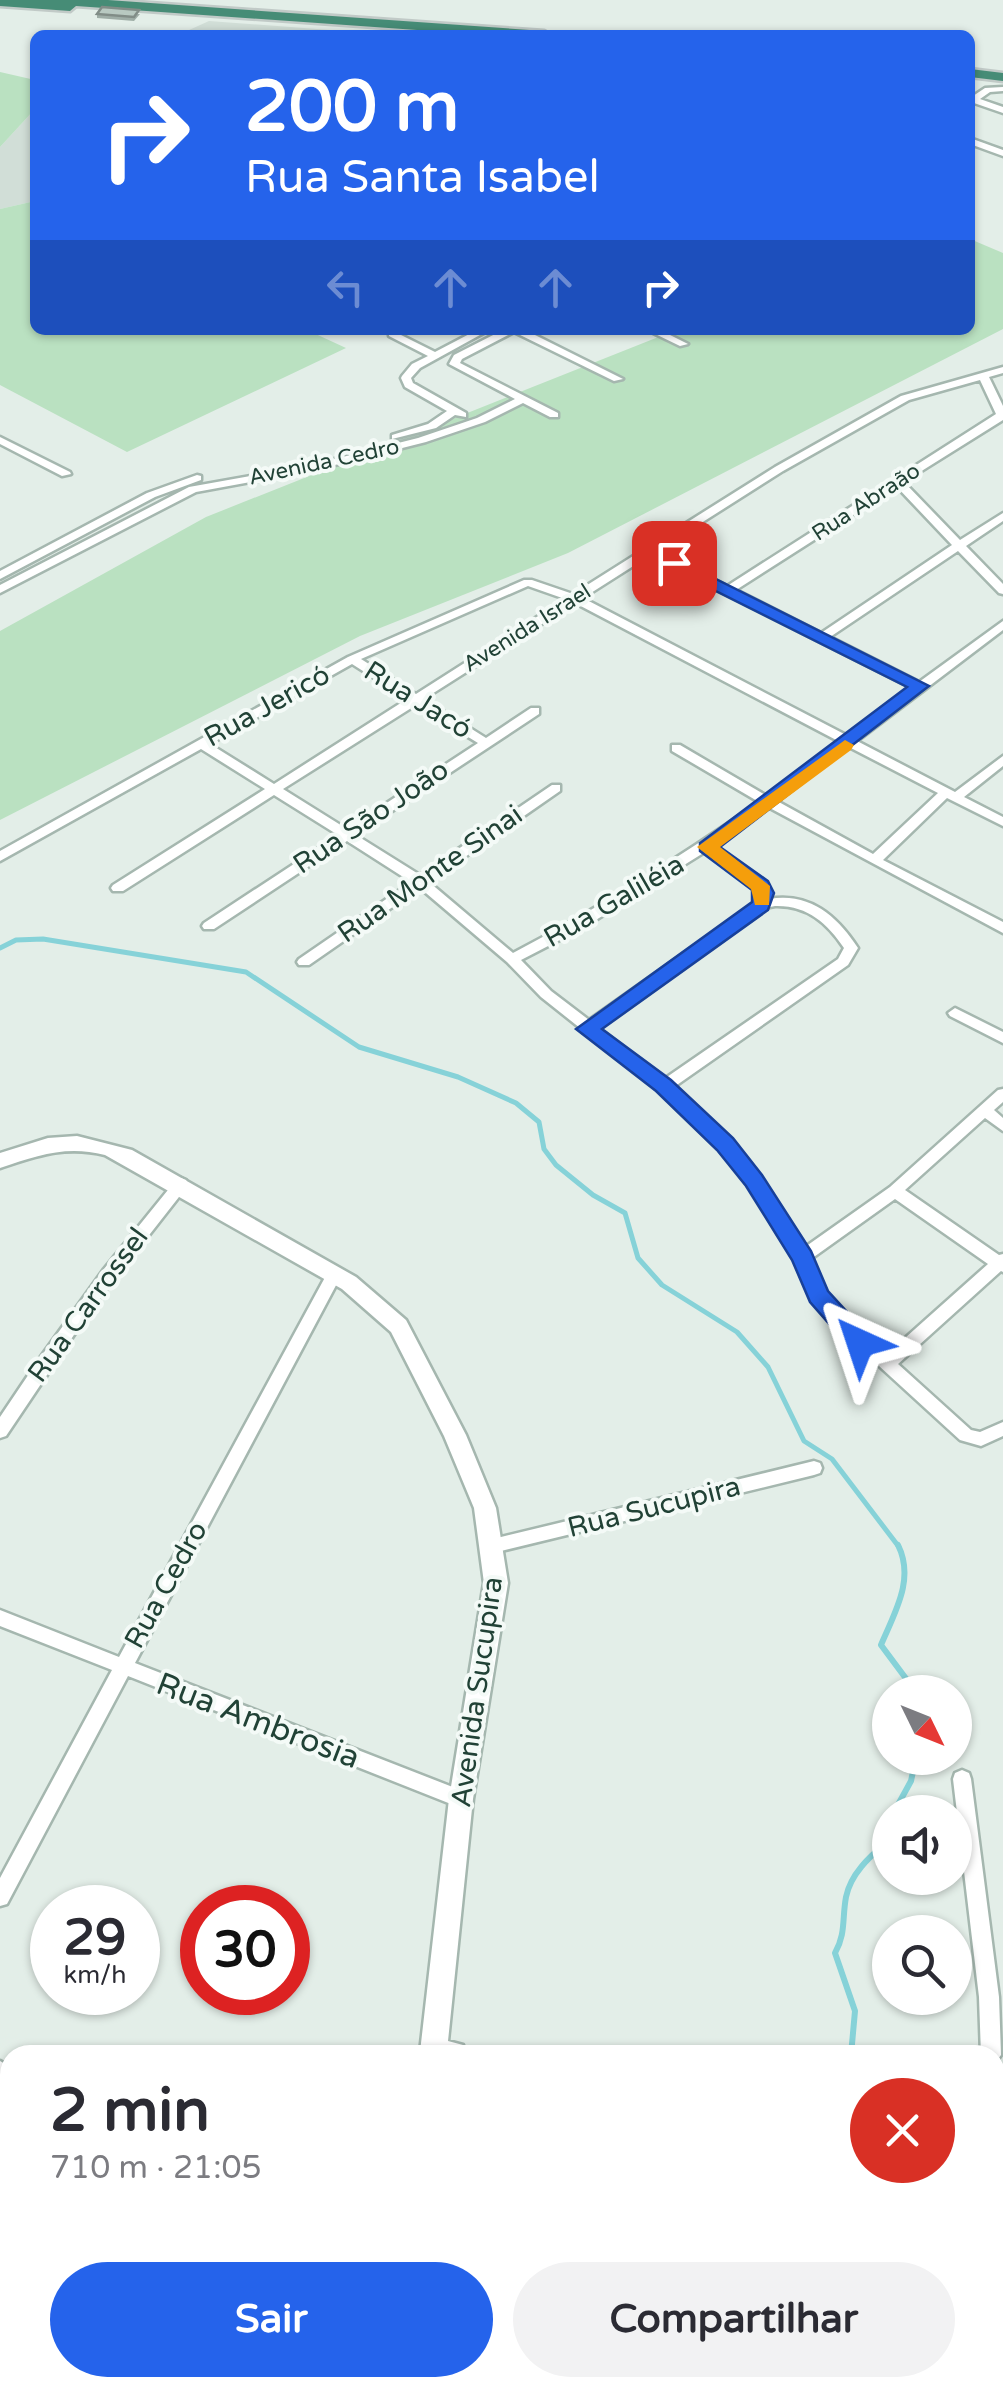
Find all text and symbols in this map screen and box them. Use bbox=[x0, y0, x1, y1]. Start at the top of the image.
text: 200 m bbox=[245, 66, 459, 150]
icon: right bbox=[80, 70, 210, 200]
text: Rua Santa Isabel bbox=[245, 151, 600, 205]
icon: left bbox=[318, 260, 373, 315]
icon: ahead bbox=[423, 260, 478, 315]
icon: ahead bbox=[528, 260, 583, 315]
icon: right bbox=[633, 260, 688, 315]
street label: Avenida Cedro bbox=[246, 433, 402, 491]
street label: Rua Abraão bbox=[807, 457, 925, 547]
pin bbox=[632, 521, 717, 606]
icon: arrive bbox=[647, 536, 702, 591]
street label: Avenida Israel bbox=[458, 578, 596, 678]
street label: Rua Jacó bbox=[358, 654, 478, 746]
street label: Rua Jericó bbox=[198, 658, 336, 754]
street label: Rua São João bbox=[287, 753, 455, 881]
street label: Rua Monte Sinai bbox=[331, 798, 529, 950]
street label: Rua Galiléia bbox=[538, 847, 690, 955]
street label: Rua Carrossel bbox=[20, 1221, 156, 1389]
position arrow bbox=[808, 1291, 912, 1395]
street label: Rua Sucupira bbox=[564, 1469, 744, 1545]
street label: Rua Cedro bbox=[117, 1516, 215, 1654]
street label: Avenida Sucupira bbox=[444, 1575, 510, 1809]
street label: Rua Ambrosia bbox=[151, 1665, 365, 1777]
north arrow bbox=[872, 1675, 972, 1775]
map controls bbox=[872, 1675, 972, 2015]
button: sound bbox=[872, 1795, 972, 1895]
speed limit sign: 30 bbox=[180, 1885, 310, 2015]
text: 29 bbox=[64, 1908, 126, 1968]
button: search bbox=[872, 1915, 972, 2015]
text: km/h bbox=[64, 1960, 126, 1990]
text: 2 min bbox=[50, 2075, 210, 2147]
button: close bbox=[850, 2078, 955, 2183]
text: 710 m · 21:05 bbox=[50, 2149, 262, 2187]
button: Sair bbox=[50, 2262, 493, 2377]
button: Compartilhar bbox=[513, 2262, 955, 2377]

